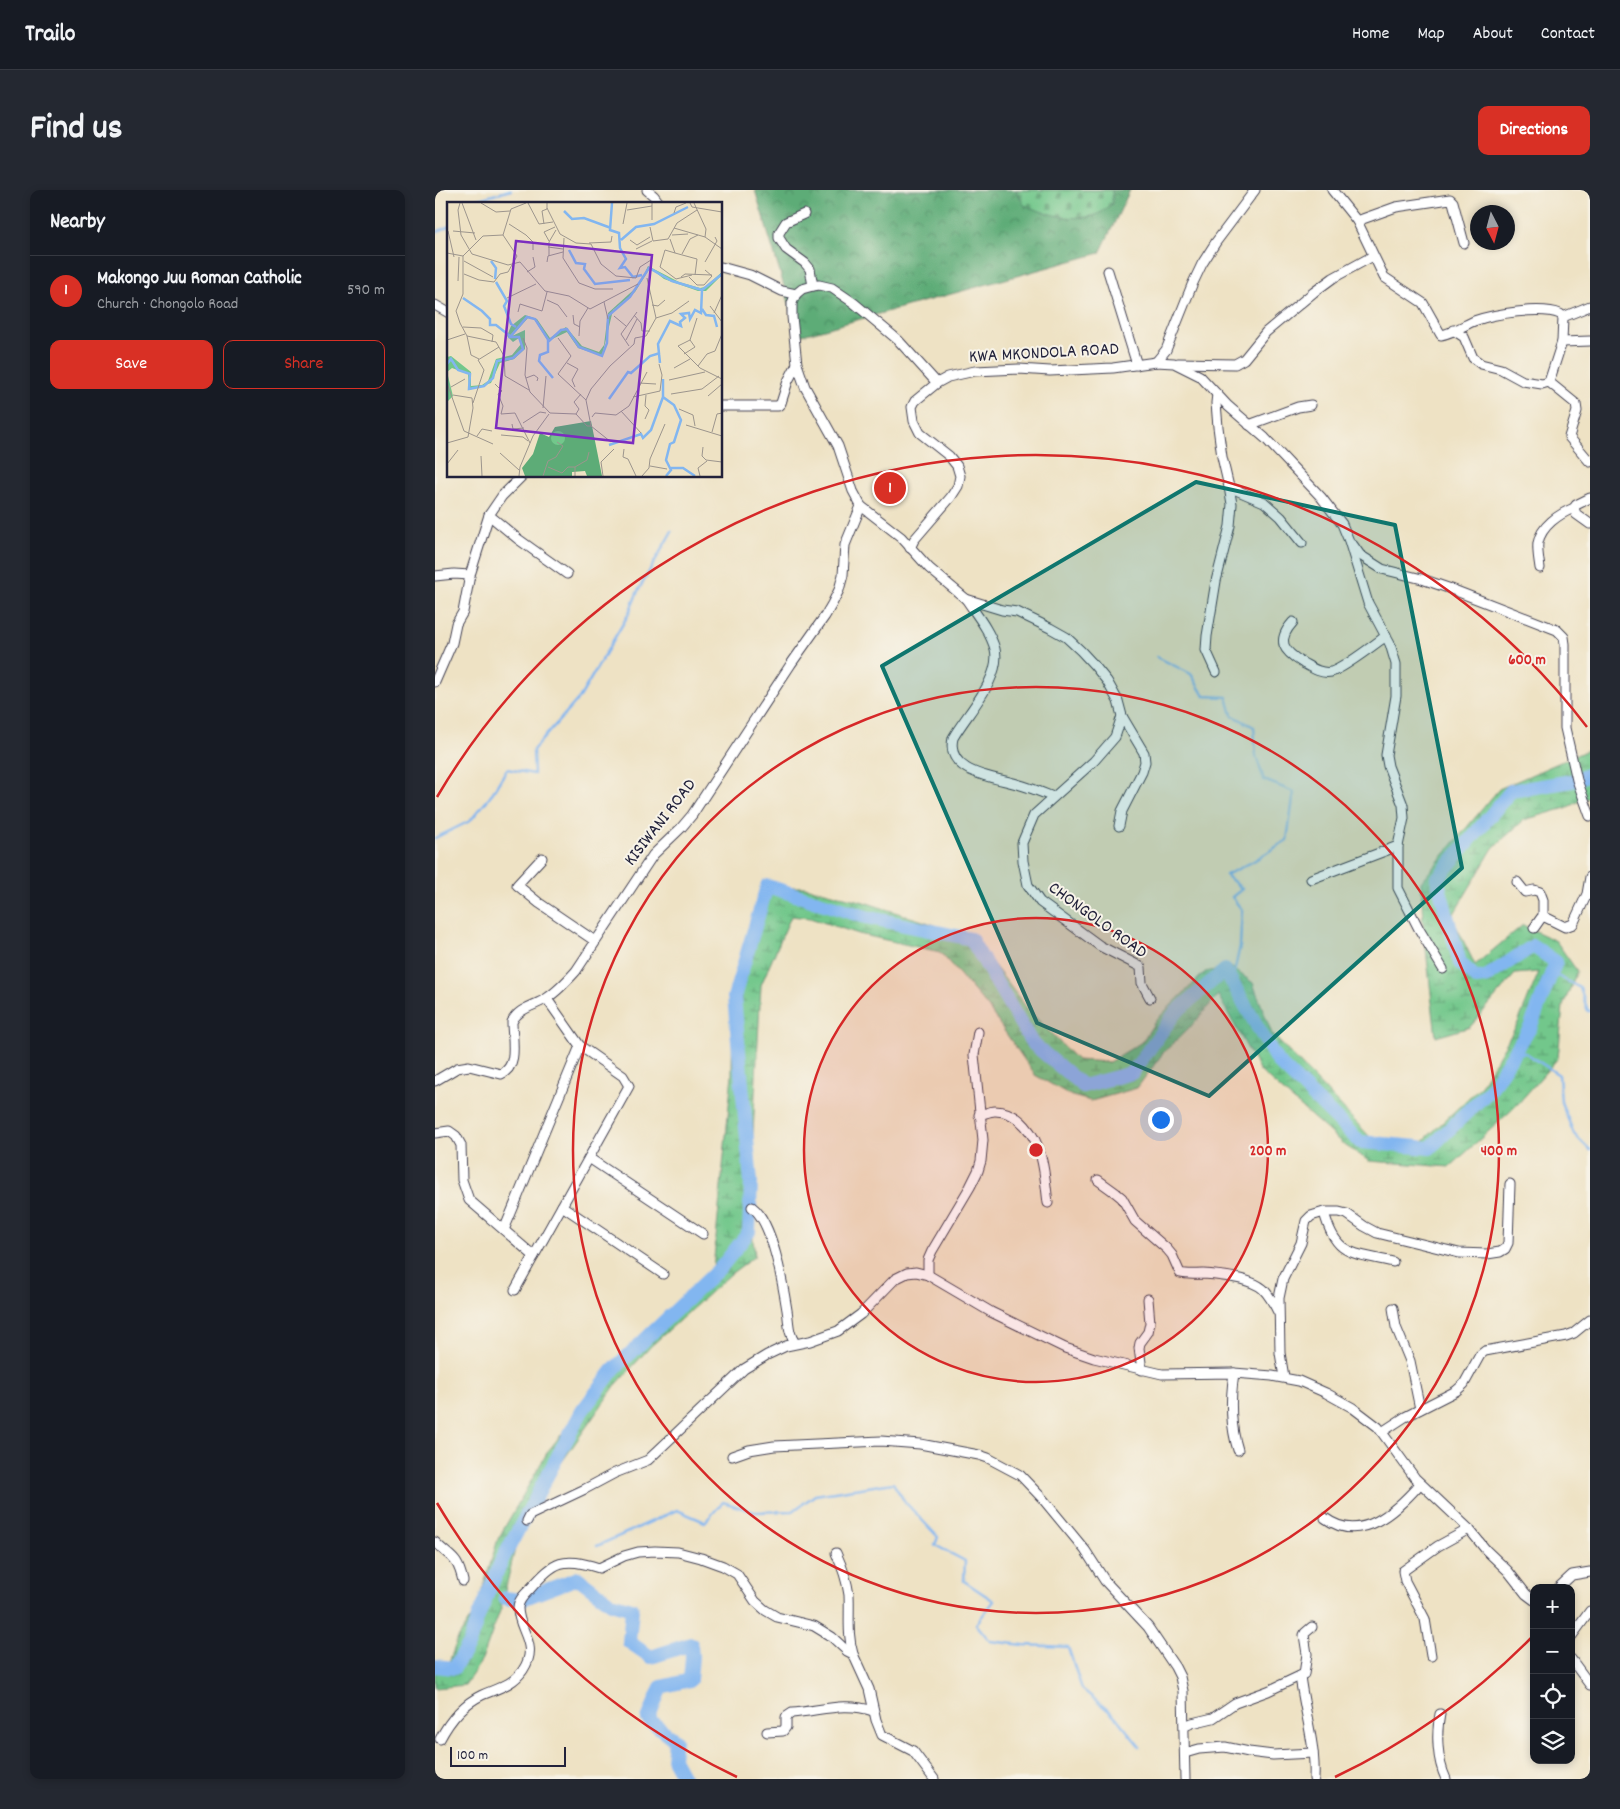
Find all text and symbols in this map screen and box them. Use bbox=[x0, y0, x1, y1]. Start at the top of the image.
text: Trailo bbox=[25, 18, 76, 52]
text: Home bbox=[1352, 22, 1389, 47]
text: Map bbox=[1417, 22, 1445, 47]
text: About bbox=[1473, 22, 1513, 47]
text: Contact bbox=[1541, 22, 1595, 47]
text: Find us bbox=[30, 105, 122, 155]
button: Directions bbox=[1478, 106, 1590, 155]
inset map bbox=[447, 202, 723, 478]
north arrow bbox=[1470, 205, 1515, 250]
text: Nearby bbox=[50, 208, 105, 238]
text: Makongo Juu Roman Catholic bbox=[97, 266, 302, 293]
text: 1 bbox=[64, 279, 68, 302]
text: 590 m bbox=[347, 279, 385, 302]
text: Church · Chongolo Road bbox=[97, 293, 238, 316]
street label: KWA MKONDOLA ROAD bbox=[969, 338, 1119, 370]
button: Save bbox=[50, 340, 213, 389]
button: Share bbox=[223, 340, 385, 389]
pin: 1 bbox=[874, 469, 906, 507]
text: 600 m bbox=[1508, 650, 1546, 672]
street label: KISIWANI ROAD bbox=[619, 774, 703, 872]
street label: CHONGOLO ROAD bbox=[1042, 877, 1152, 965]
your location bbox=[1148, 1107, 1174, 1133]
centre of rings bbox=[1027, 1141, 1045, 1159]
text: 200 m bbox=[1250, 1141, 1286, 1163]
text: 400 m bbox=[1481, 1141, 1517, 1163]
map controls bbox=[1530, 1584, 1575, 1764]
button: + bbox=[1530, 1584, 1575, 1629]
button: − bbox=[1530, 1629, 1575, 1674]
button: locate bbox=[1530, 1674, 1575, 1719]
button: layers bbox=[1530, 1719, 1575, 1764]
scale bar bbox=[450, 1744, 566, 1767]
text: 100 m bbox=[457, 1746, 488, 1766]

